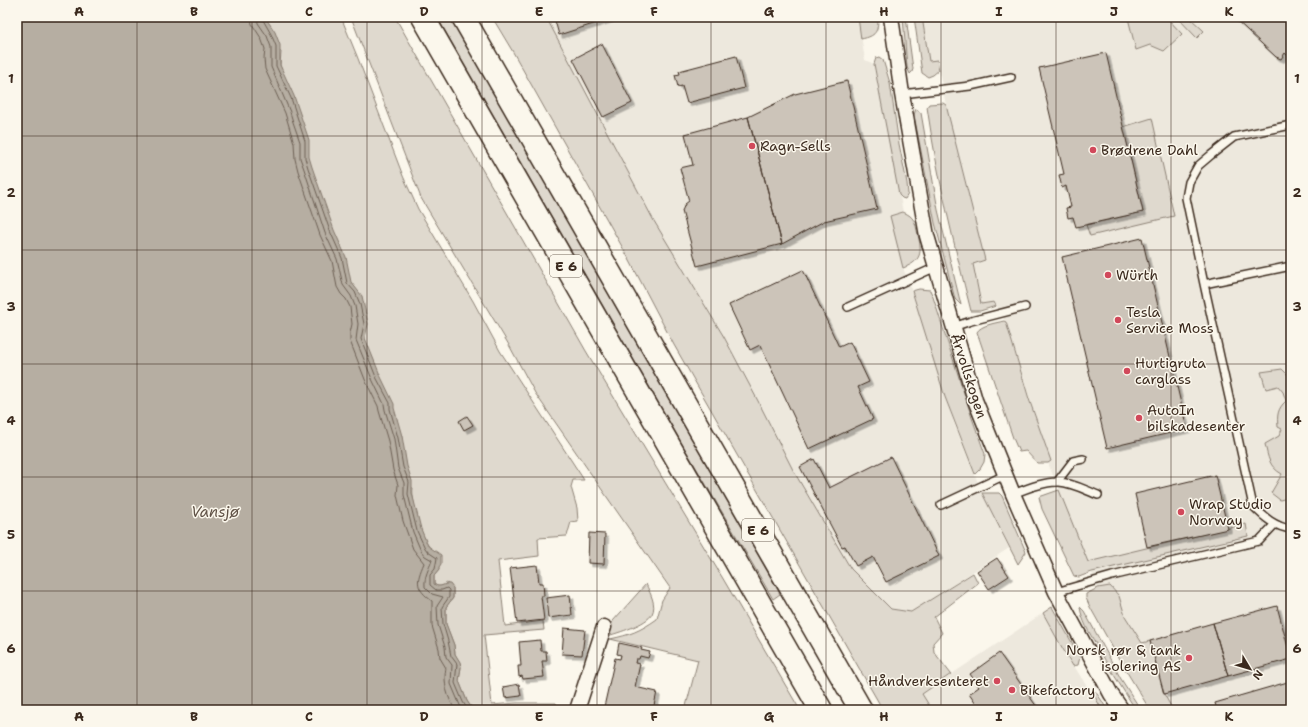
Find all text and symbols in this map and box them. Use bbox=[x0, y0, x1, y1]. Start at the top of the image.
text: A bbox=[74, 3, 84, 20]
text: B bbox=[190, 3, 198, 20]
text: C bbox=[305, 3, 313, 20]
text: D bbox=[419, 3, 429, 20]
text: E bbox=[535, 3, 544, 20]
text: F bbox=[650, 3, 658, 20]
text: G bbox=[764, 3, 775, 20]
text: H bbox=[879, 3, 889, 20]
text: I bbox=[995, 3, 1003, 20]
text: J bbox=[1110, 3, 1118, 20]
text: K bbox=[1225, 3, 1234, 20]
text: 1 bbox=[8, 70, 14, 87]
text: 1 bbox=[1294, 70, 1300, 87]
place label: Ragn-Sells bbox=[760, 137, 831, 155]
marker: Ragn-Sells bbox=[747, 141, 757, 151]
place label: Brødrene Dahl bbox=[1101, 141, 1199, 159]
marker: Brødrene Dahl bbox=[1088, 145, 1098, 155]
text: 2 bbox=[6, 184, 16, 201]
text: 2 bbox=[1292, 184, 1302, 201]
road number: E 6 bbox=[550, 255, 582, 277]
place label: Würth bbox=[1116, 266, 1158, 284]
marker: Würth bbox=[1103, 270, 1113, 280]
text: 3 bbox=[6, 298, 16, 315]
text: 3 bbox=[1292, 298, 1302, 315]
place label: Tesla Service Moss bbox=[1126, 303, 1214, 337]
marker: Tesla Service Moss bbox=[1113, 315, 1123, 325]
street label: Årvollskogen bbox=[947, 331, 991, 421]
place label: Hurtigruta carglass bbox=[1135, 354, 1206, 388]
marker: Hurtigruta carglass bbox=[1122, 366, 1132, 376]
place label: AutoIn bilskadesenter bbox=[1147, 401, 1246, 435]
text: 4 bbox=[6, 412, 16, 429]
text: 4 bbox=[1292, 412, 1302, 429]
marker: AutoIn bilskadesenter bbox=[1134, 413, 1144, 423]
place label: Wrap Studio Norway bbox=[1189, 495, 1272, 529]
water label: Vansjø bbox=[191, 502, 240, 522]
marker: Wrap Studio Norway bbox=[1176, 507, 1186, 517]
road number: E 6 bbox=[742, 519, 774, 541]
text: 5 bbox=[7, 526, 15, 543]
text: 5 bbox=[1293, 526, 1301, 543]
text: 6 bbox=[6, 640, 16, 657]
text: 6 bbox=[1292, 640, 1302, 657]
place label: Norsk rør & tank isolering AS bbox=[1066, 641, 1181, 675]
north arrow bbox=[1230, 649, 1270, 689]
marker: Norsk rør & tank isolering AS bbox=[1184, 653, 1194, 663]
text: N bbox=[1249, 667, 1266, 683]
place label: Håndverksenteret bbox=[868, 672, 989, 690]
marker: Håndverksenteret bbox=[992, 676, 1002, 686]
place label: Bikefactory bbox=[1020, 681, 1095, 699]
marker: Bikefactory bbox=[1007, 685, 1017, 695]
text: A bbox=[74, 708, 84, 725]
text: B bbox=[190, 708, 198, 725]
text: C bbox=[305, 708, 313, 725]
text: D bbox=[419, 708, 429, 725]
text: E bbox=[535, 708, 544, 725]
text: F bbox=[650, 708, 658, 725]
text: G bbox=[764, 708, 775, 725]
text: H bbox=[879, 708, 889, 725]
text: I bbox=[995, 708, 1003, 725]
text: J bbox=[1110, 708, 1118, 725]
text: K bbox=[1225, 708, 1234, 725]

